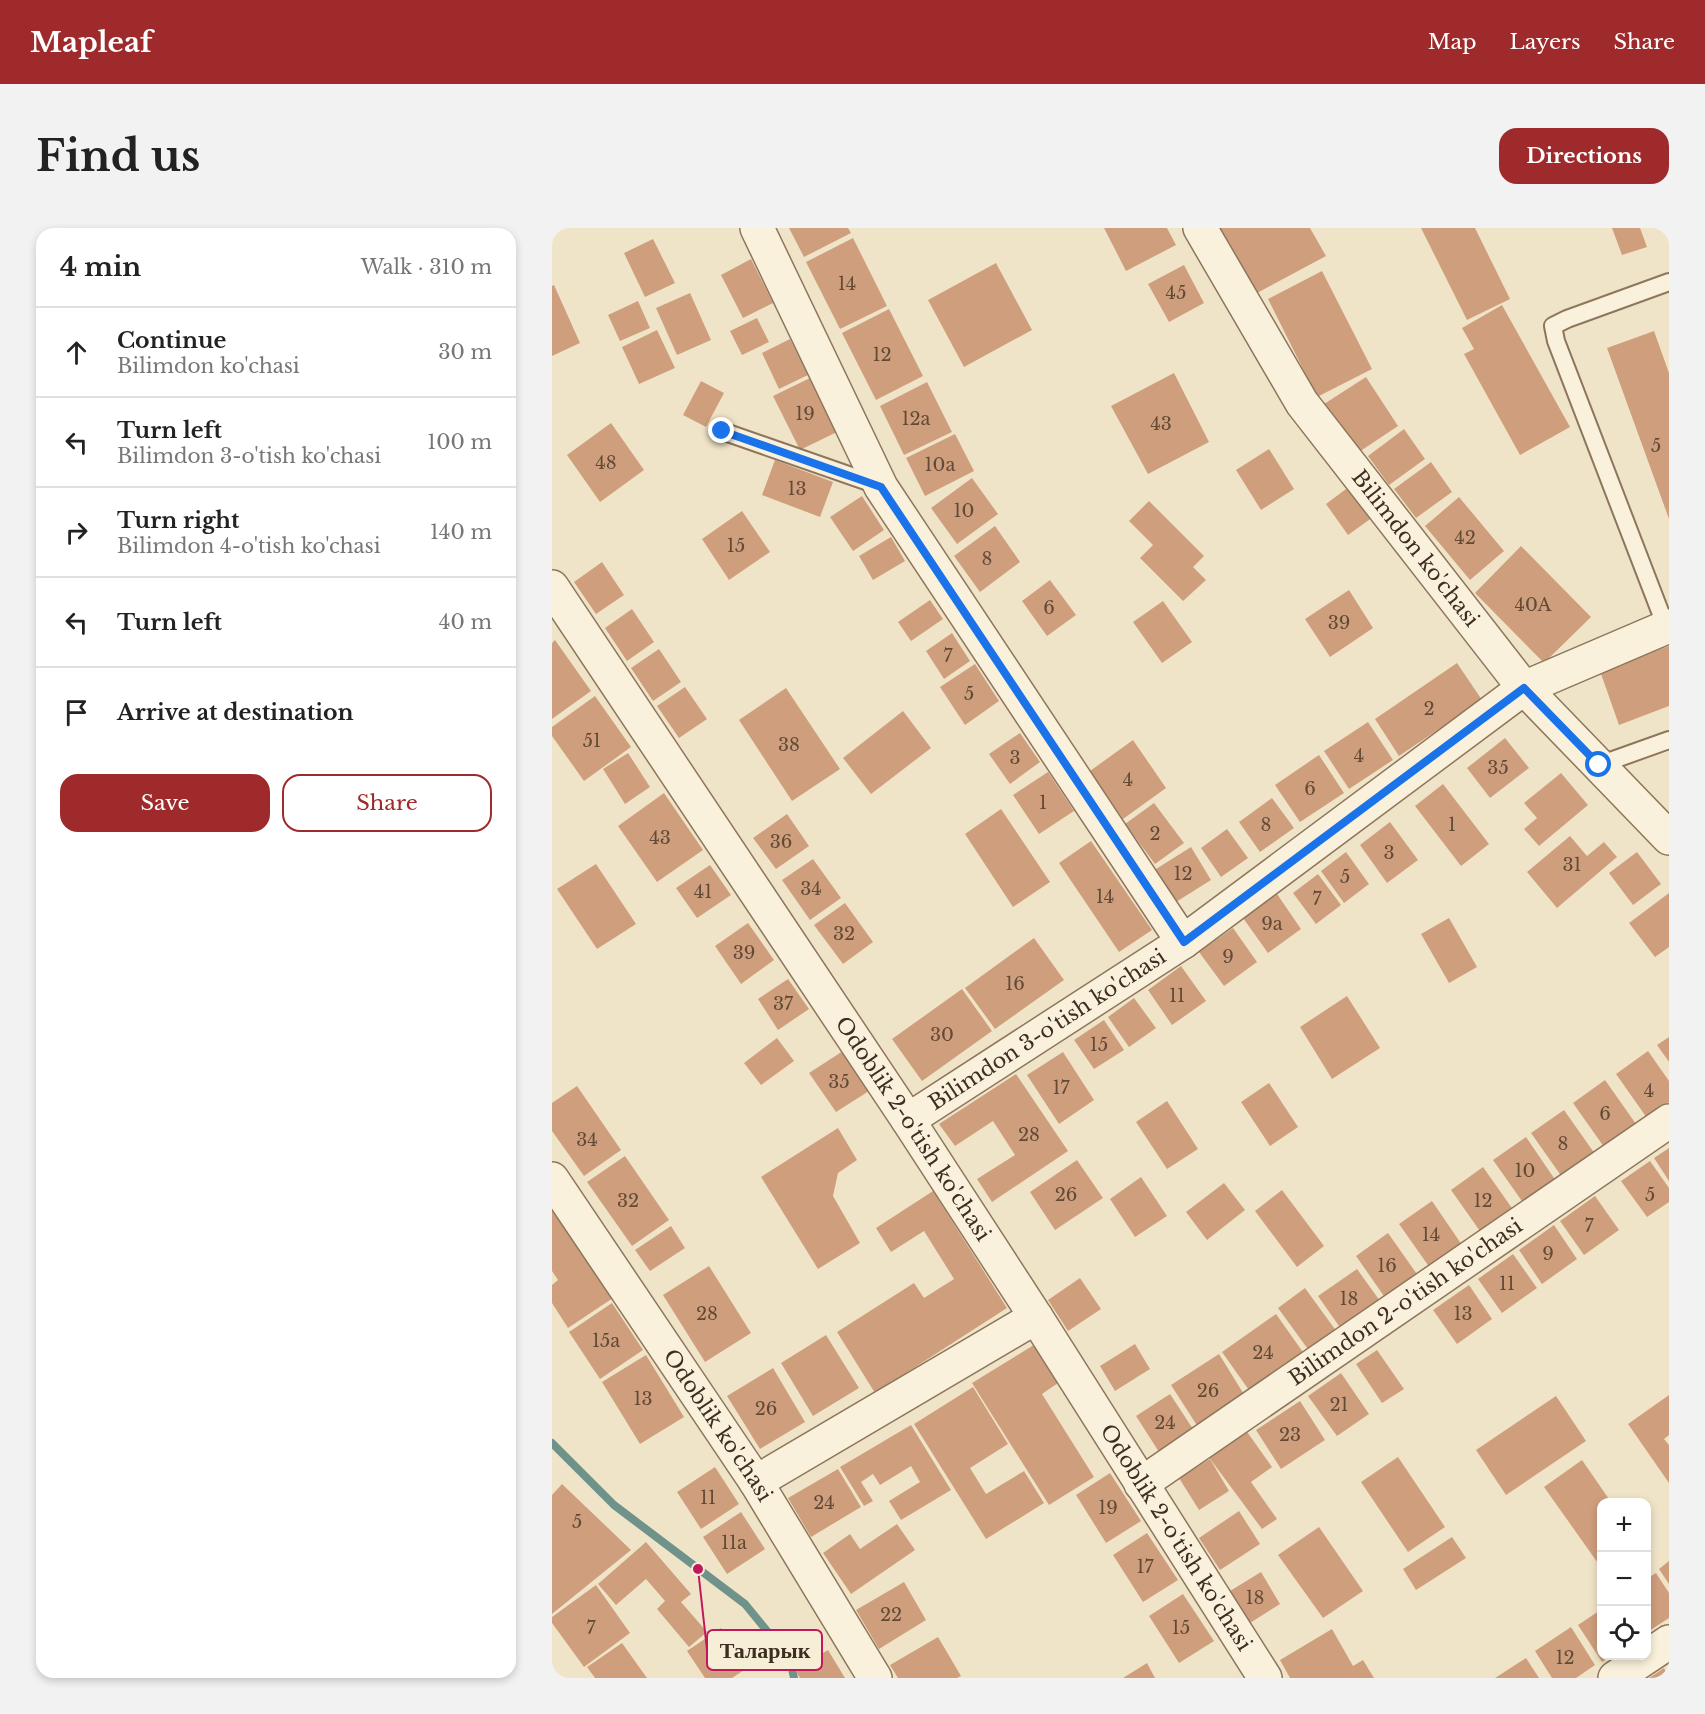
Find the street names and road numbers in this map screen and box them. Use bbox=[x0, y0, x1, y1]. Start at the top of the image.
street label: Bilimdon ko'chasi bbox=[1346, 465, 1485, 632]
street label: Bilimdon 3-o'tish ko'chasi bbox=[924, 943, 1171, 1116]
street label: Odoblik 2-o'tish ko'chasi bbox=[830, 1012, 996, 1246]
street label: Bilimdon 2-o'tish ko'chasi bbox=[1284, 1213, 1527, 1391]
street label: Odoblik ko'chasi bbox=[657, 1344, 778, 1506]
street label: Odoblik 2-o'tish ko'chasi bbox=[1094, 1419, 1257, 1656]

